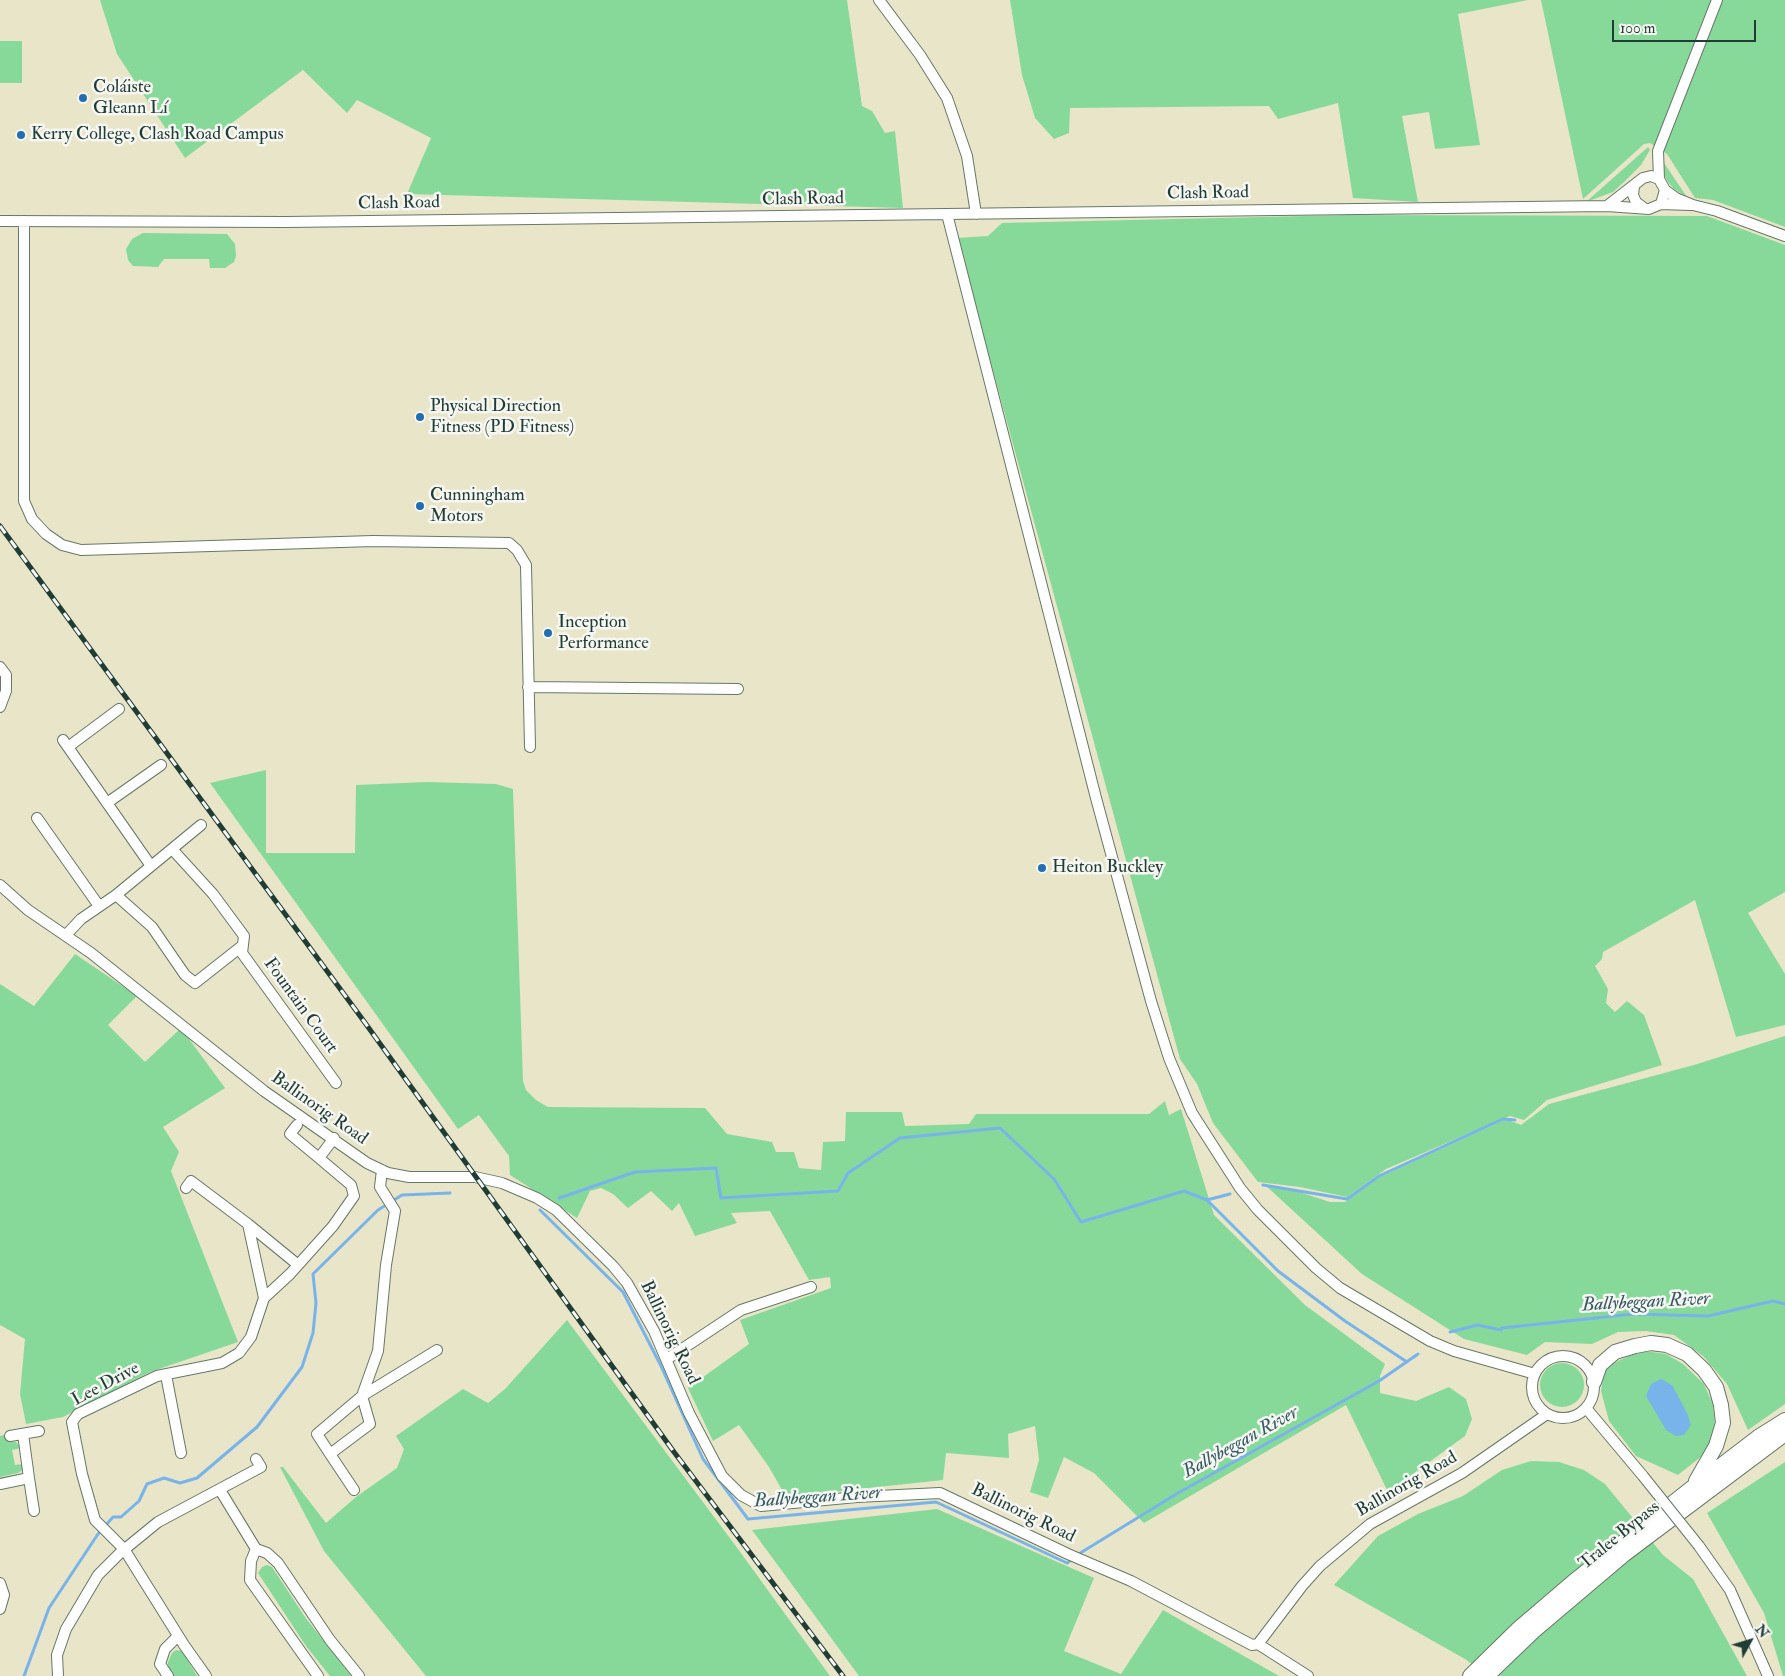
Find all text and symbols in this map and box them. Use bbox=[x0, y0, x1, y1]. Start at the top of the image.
scale bar bbox=[1615, 10, 1759, 42]
text: 100 m bbox=[1620, 19, 1655, 38]
place label: Coláiste Gleann Lí bbox=[93, 77, 168, 120]
marker: Coláiste Gleann Lí bbox=[77, 92, 89, 104]
place label: Kerry College, Clash Road Campus bbox=[31, 124, 284, 146]
marker: Kerry College, Clash Road Campus bbox=[15, 129, 27, 141]
street label: Clash Road bbox=[1167, 182, 1249, 206]
street label: Clash Road bbox=[762, 188, 844, 212]
street label: Clash Road bbox=[358, 192, 440, 216]
place label: Physical Direction Fitness (PD Fitness) bbox=[430, 396, 574, 438]
marker: Physical Direction Fitness (PD Fitness) bbox=[414, 411, 426, 423]
place label: Cunningham Motors bbox=[430, 485, 525, 528]
marker: Cunningham Motors bbox=[414, 500, 426, 512]
place label: Inception Performance bbox=[558, 612, 649, 654]
marker: Inception Performance bbox=[542, 627, 554, 639]
place label: Heiton Buckley bbox=[1052, 857, 1163, 879]
marker: Heiton Buckley bbox=[1036, 862, 1048, 874]
street label: Fountain Court bbox=[258, 954, 342, 1058]
street label: Ballinorig Road bbox=[267, 1068, 371, 1150]
street label: Ballinorig Road bbox=[635, 1278, 703, 1388]
water label: Ballybeggan River bbox=[1581, 1288, 1711, 1318]
street label: Lee Drive bbox=[69, 1358, 143, 1412]
water label: Ballybeggan River bbox=[1179, 1402, 1303, 1484]
street label: Ballinorig Road bbox=[1353, 1447, 1461, 1523]
street label: Ballinorig Road bbox=[968, 1480, 1078, 1548]
water label: Ballybeggan River bbox=[753, 1482, 883, 1514]
street label: Tralee Bypass bbox=[1575, 1497, 1665, 1575]
north arrow bbox=[1725, 1616, 1775, 1666]
text: N bbox=[1751, 1621, 1773, 1641]

